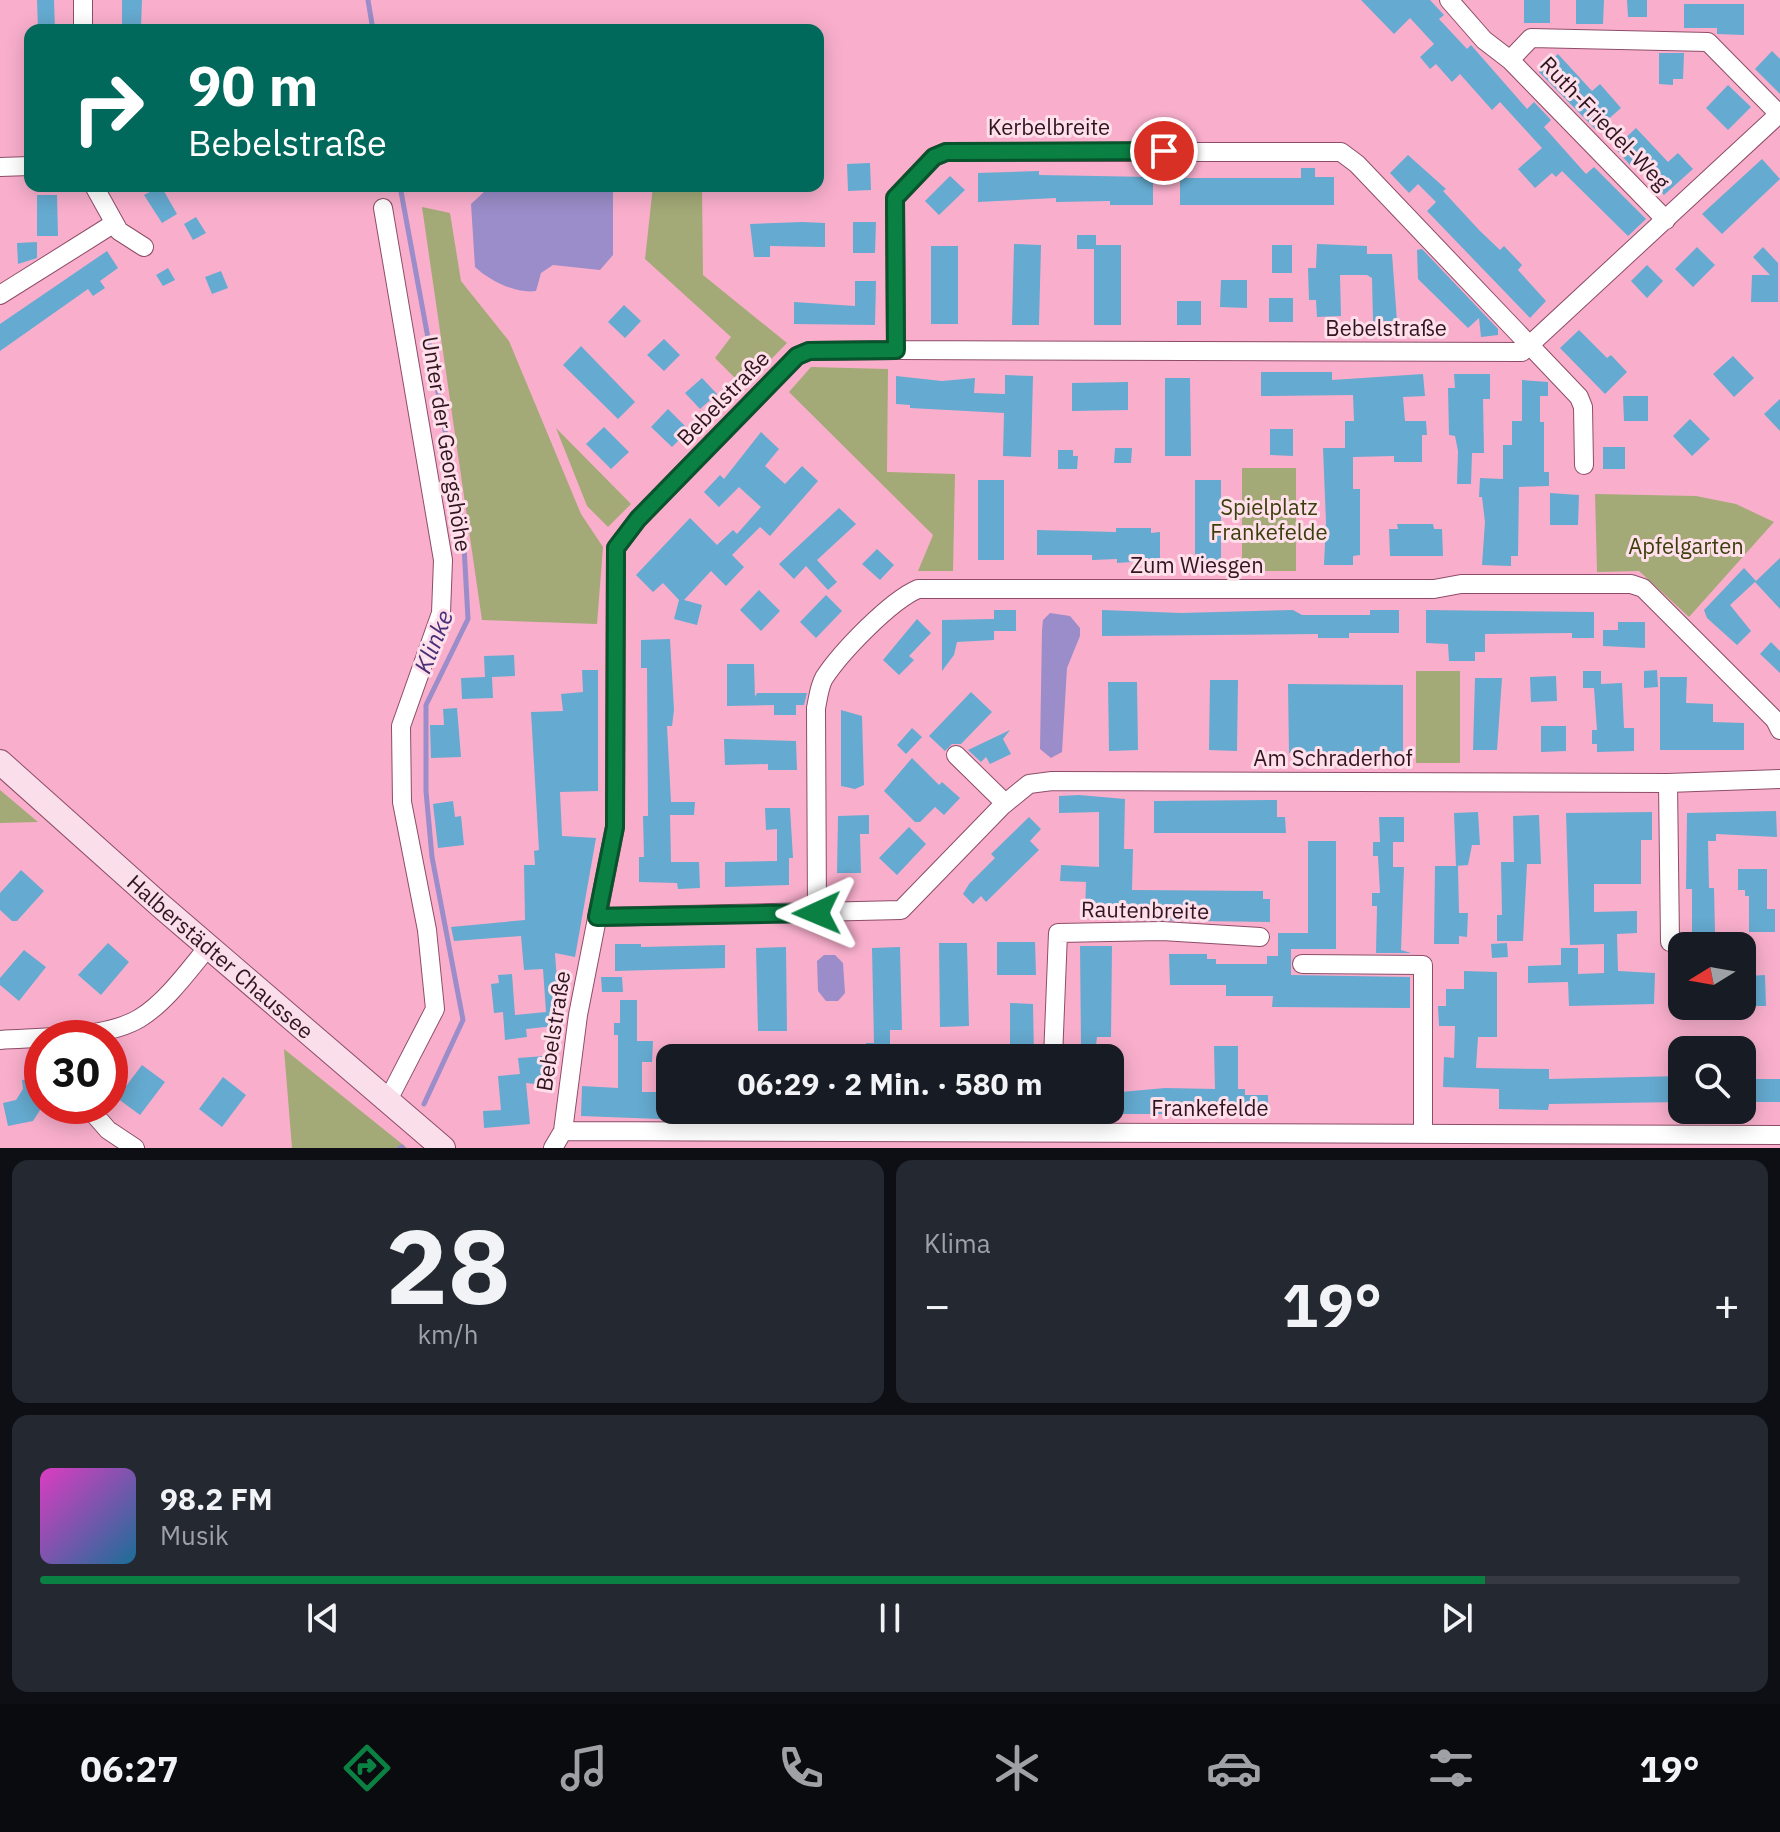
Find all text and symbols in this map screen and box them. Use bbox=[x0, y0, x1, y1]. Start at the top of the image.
text: 90 m bbox=[188, 49, 318, 121]
street label: Ruth-Friedel-Weg bbox=[1534, 50, 1677, 196]
icon: right bbox=[56, 56, 160, 160]
street label: Kerbelbreite bbox=[988, 112, 1110, 141]
pin bbox=[1130, 117, 1198, 185]
text: Bebelstraße bbox=[188, 119, 387, 166]
icon: arrive bbox=[1142, 129, 1186, 173]
street label: Bebelstraße bbox=[1325, 313, 1447, 342]
street label: Unter der Georgshöhe bbox=[416, 334, 479, 554]
street label: Bebelstraße bbox=[670, 344, 775, 451]
park label: Spielplatz Frankefelde bbox=[1210, 492, 1328, 546]
park label: Apfelgarten bbox=[1628, 531, 1744, 560]
street label: Zum Wiesgen bbox=[1130, 550, 1264, 579]
water label: Klinke bbox=[406, 605, 460, 678]
street label: Am Schraderhof bbox=[1253, 743, 1413, 772]
street label: Halberstädter Chaussee bbox=[121, 868, 320, 1045]
position arrow bbox=[775, 871, 859, 955]
street label: Rautenbreite bbox=[1081, 894, 1209, 925]
north arrow bbox=[1668, 932, 1756, 1020]
map controls bbox=[1668, 932, 1756, 1124]
street label: Bebelstraße bbox=[529, 969, 576, 1093]
speed limit sign: 30 bbox=[24, 1020, 128, 1124]
button: search bbox=[1668, 1036, 1756, 1124]
text: 06:29 · 2 Min. · 580 m bbox=[737, 1064, 1043, 1103]
street label: Frankefelde bbox=[1151, 1093, 1269, 1122]
text: 28 bbox=[386, 1197, 510, 1333]
text: Klima bbox=[924, 1226, 991, 1260]
text: 19° bbox=[1282, 1265, 1382, 1344]
text: − bbox=[924, 1276, 950, 1333]
text: + bbox=[1714, 1276, 1740, 1333]
text: km/h bbox=[417, 1317, 479, 1351]
text: 98.2 FM bbox=[160, 1479, 273, 1518]
text: Musik bbox=[160, 1518, 229, 1552]
icon: previous bbox=[301, 1596, 345, 1640]
icon: pause bbox=[868, 1596, 912, 1640]
icon: next bbox=[1435, 1596, 1479, 1640]
icon: directions bbox=[339, 1740, 395, 1796]
icon: music bbox=[556, 1740, 612, 1796]
icon: phone bbox=[773, 1740, 829, 1796]
icon: climate bbox=[989, 1740, 1045, 1796]
icon: car bbox=[1206, 1740, 1262, 1796]
icon: filters bbox=[1423, 1740, 1479, 1796]
text: 06:27 bbox=[80, 1745, 179, 1792]
text: 19° bbox=[1639, 1745, 1700, 1792]

